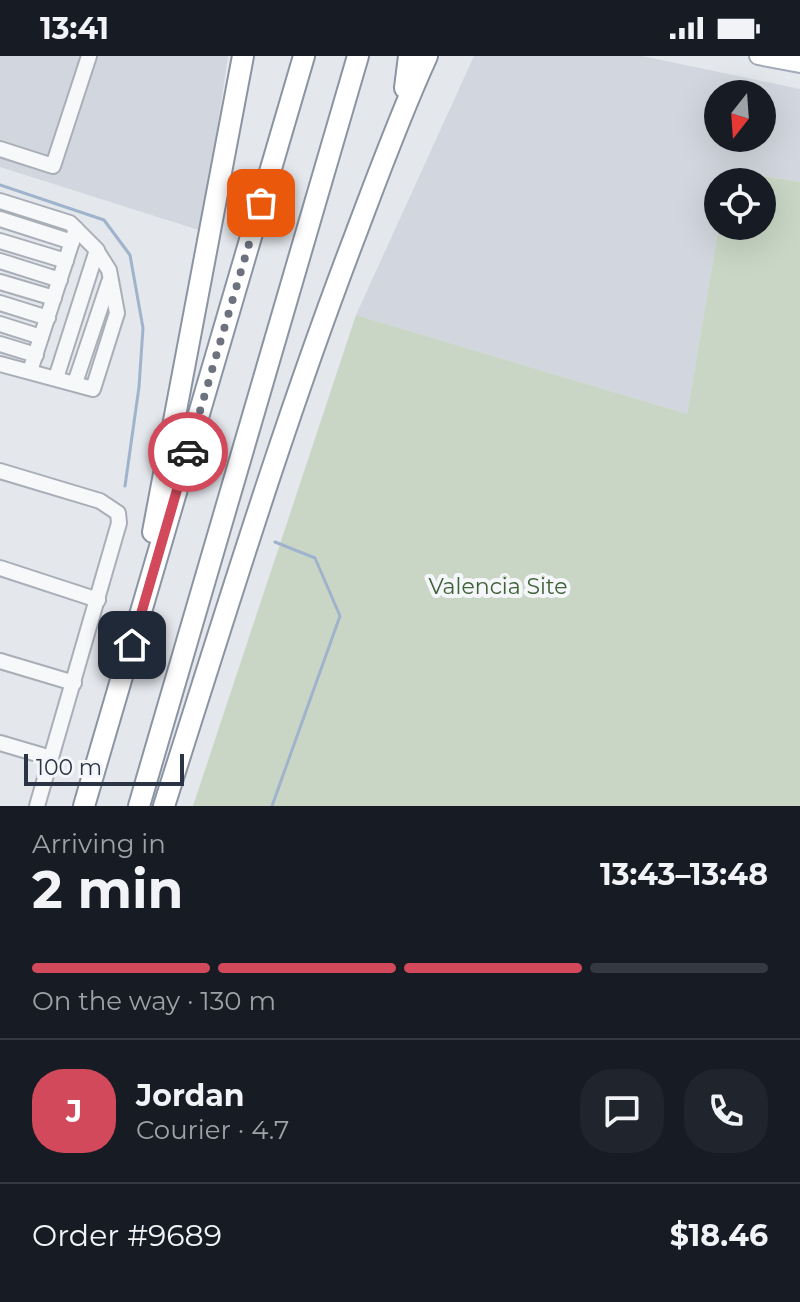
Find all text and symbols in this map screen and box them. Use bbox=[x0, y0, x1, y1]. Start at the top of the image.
text: 13:41 bbox=[40, 10, 109, 47]
north arrow bbox=[704, 80, 776, 152]
map controls bbox=[704, 80, 776, 240]
button: locate bbox=[704, 168, 776, 240]
pin bbox=[227, 169, 295, 237]
icon: bag bbox=[239, 181, 283, 225]
courier bbox=[148, 412, 228, 492]
icon: car bbox=[166, 430, 210, 474]
park label: Valencia Site bbox=[428, 573, 568, 600]
pin bbox=[98, 611, 166, 679]
icon: home bbox=[110, 623, 154, 667]
scale bar bbox=[24, 750, 184, 786]
text: 100 m bbox=[36, 754, 102, 781]
text: Arriving in bbox=[32, 828, 166, 860]
text: 13:43–13:48 bbox=[600, 856, 768, 893]
text: 2 min bbox=[32, 858, 184, 921]
text: On the way · 130 m bbox=[32, 985, 276, 1017]
button: chat bbox=[580, 1069, 664, 1153]
button: phone bbox=[684, 1069, 768, 1153]
text: Jordan bbox=[136, 1077, 245, 1114]
text: J bbox=[66, 1093, 82, 1130]
text: Courier · 4.7 bbox=[136, 1114, 289, 1146]
text: Order #9689 bbox=[32, 1217, 222, 1254]
text: $18.46 bbox=[670, 1217, 768, 1254]

